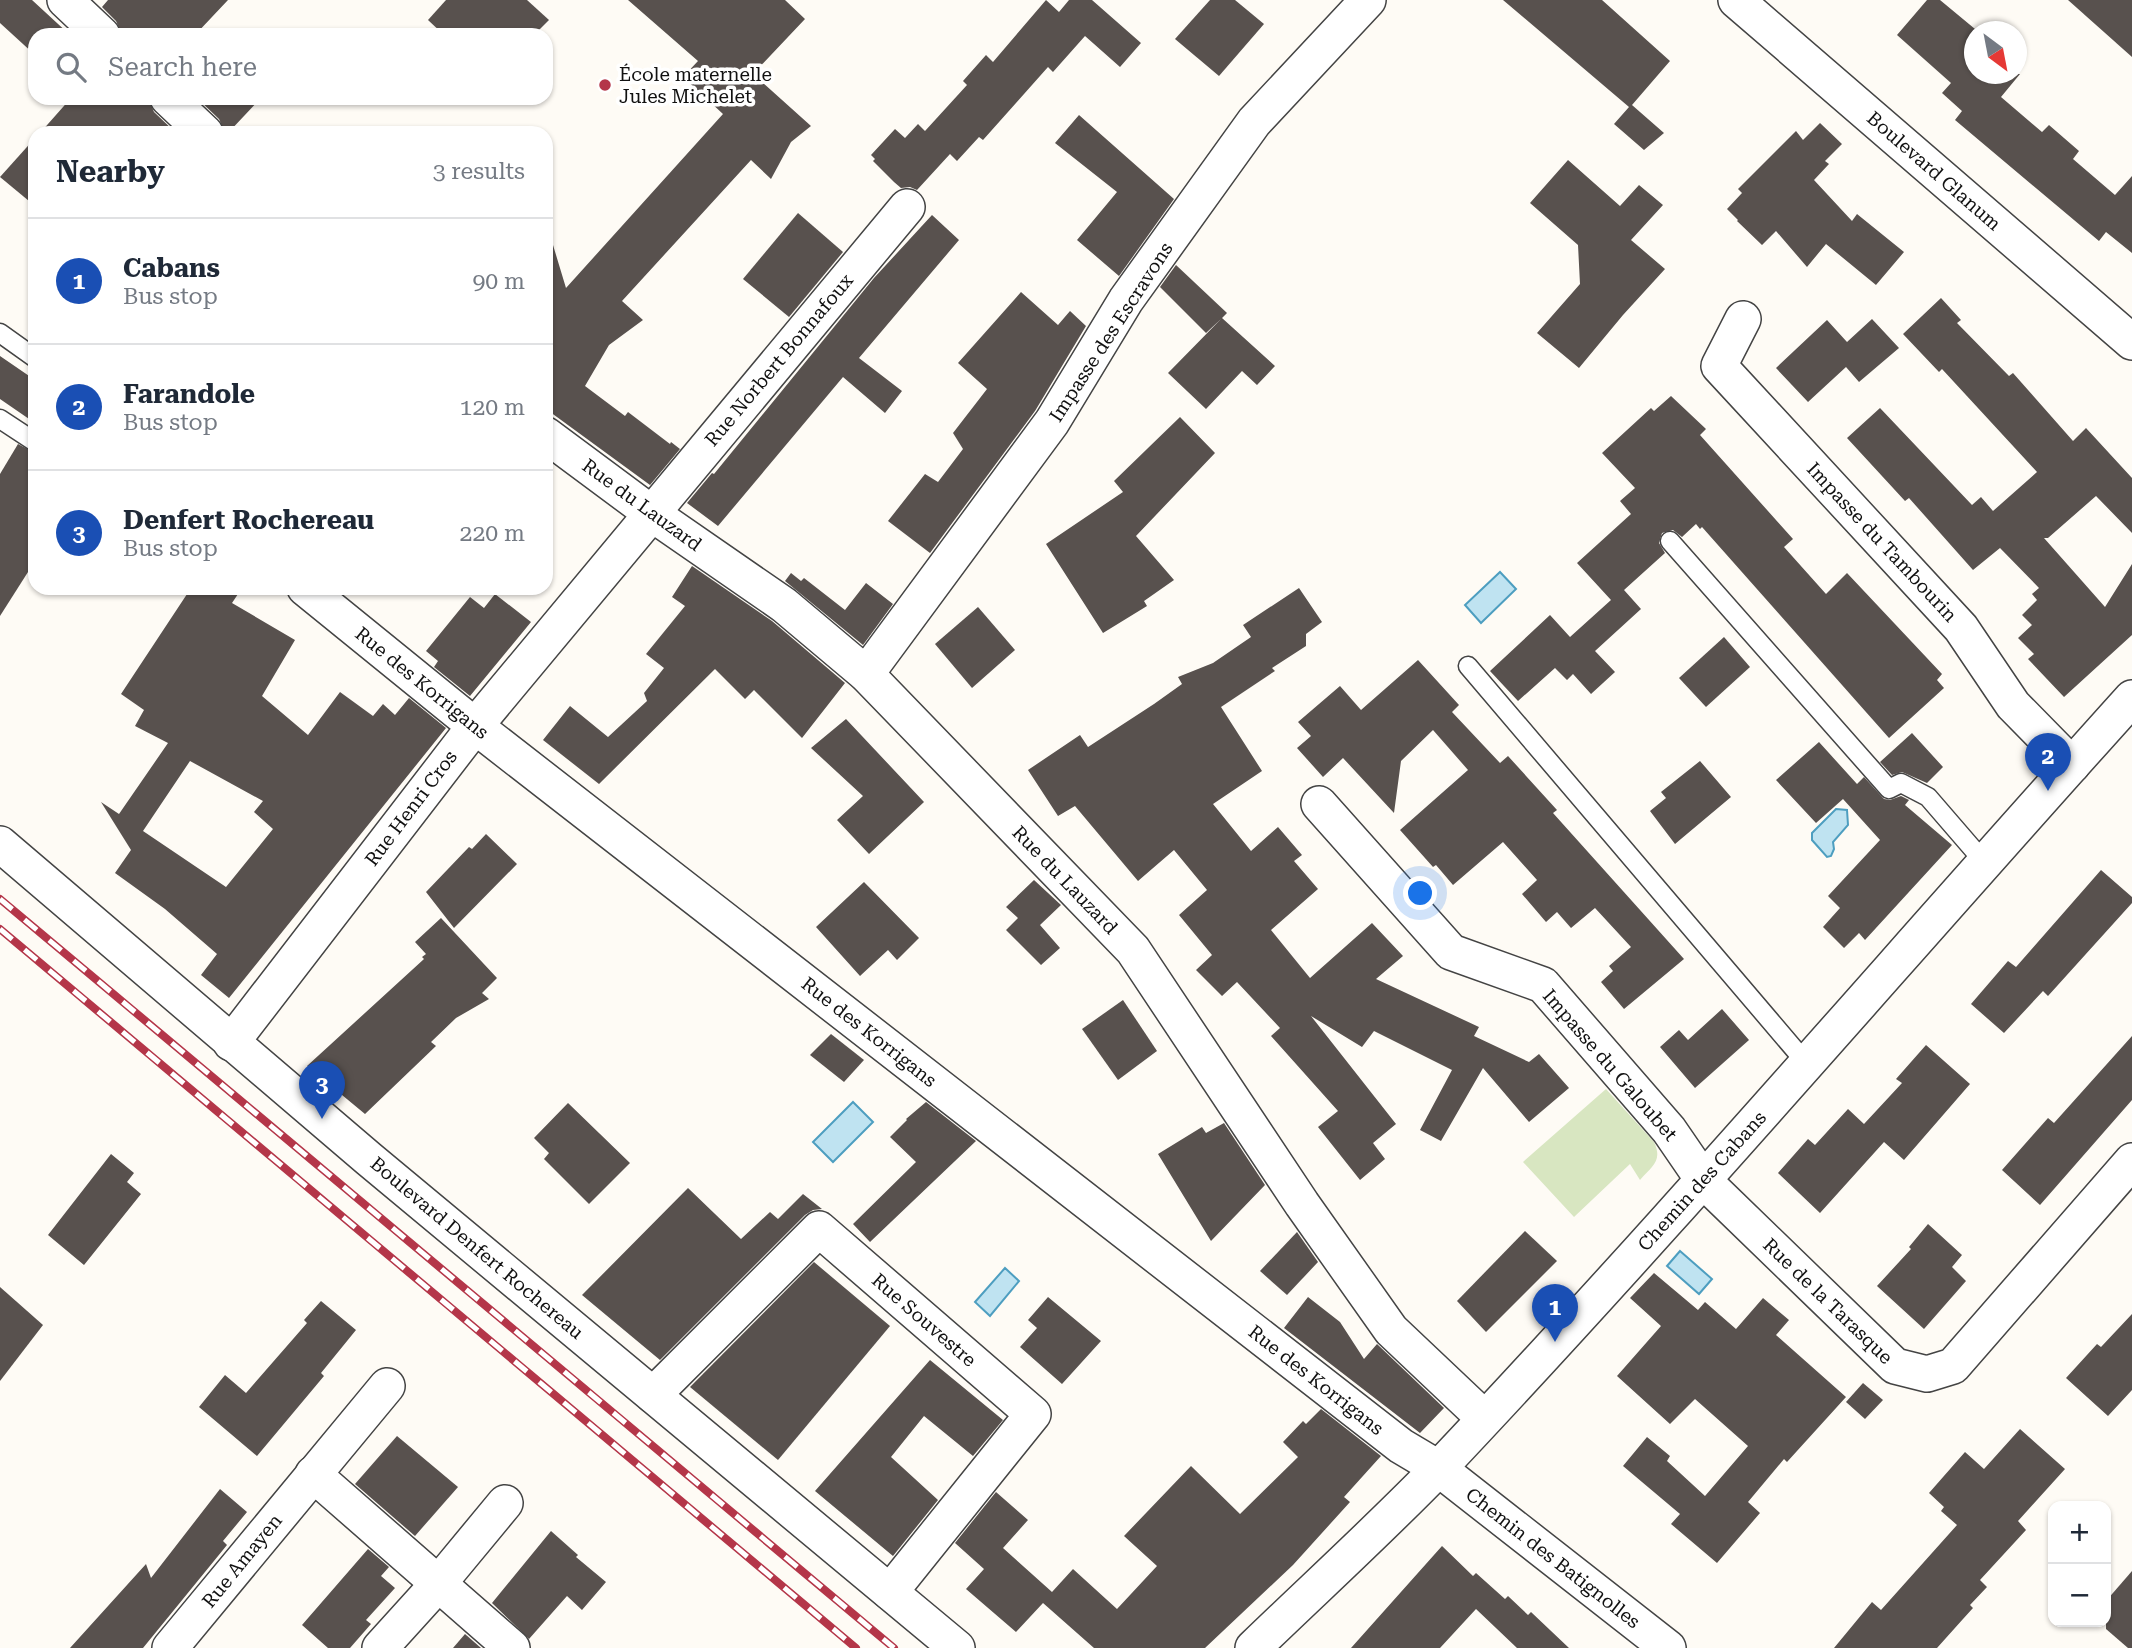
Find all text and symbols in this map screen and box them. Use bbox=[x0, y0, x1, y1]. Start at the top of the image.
north arrow bbox=[1964, 21, 2027, 84]
search box bbox=[28, 28, 553, 105]
icon: search bbox=[52, 48, 90, 86]
text: Search here bbox=[108, 52, 257, 82]
place label: École maternelle Jules Michelet bbox=[619, 63, 772, 108]
marker: École maternelle Jules Michelet bbox=[597, 77, 613, 93]
street label: Boulevard Glanum bbox=[1862, 107, 2006, 235]
text: Nearby bbox=[56, 154, 165, 189]
text: 3 results bbox=[433, 158, 525, 185]
street label: Impasse des Escravons bbox=[1044, 238, 1178, 426]
text: Cabans bbox=[123, 253, 220, 283]
text: 1 bbox=[73, 268, 85, 295]
text: 90 m bbox=[472, 268, 525, 295]
street label: Rue Norbert Bonnafoux bbox=[700, 269, 858, 451]
text: Bus stop bbox=[123, 283, 218, 310]
text: Farandole bbox=[123, 379, 255, 409]
text: 2 bbox=[73, 394, 85, 421]
text: 120 m bbox=[460, 394, 525, 421]
text: Bus stop bbox=[123, 409, 218, 436]
street label: Rue du Lauzard bbox=[578, 454, 706, 556]
street label: Impasse du Tambourin bbox=[1802, 457, 1962, 627]
text: Denfert Rochereau bbox=[123, 505, 374, 535]
text: 3 bbox=[73, 520, 85, 547]
text: 220 m bbox=[460, 520, 525, 547]
text: Bus stop bbox=[123, 535, 218, 562]
street label: Rue des Korrigans bbox=[351, 622, 493, 744]
pin: 2 bbox=[2025, 733, 2071, 791]
street label: Rue Henri Cros bbox=[360, 746, 462, 870]
street label: Rue du Lauzard bbox=[1007, 821, 1123, 939]
your location bbox=[1403, 876, 1437, 910]
street label: Rue des Korrigans bbox=[797, 972, 941, 1092]
street label: Impasse du Galoubet bbox=[1538, 984, 1682, 1146]
pin: 3 bbox=[299, 1061, 345, 1119]
street label: Chemin des Cabans bbox=[1633, 1106, 1771, 1256]
street label: Boulevard Denfert Rochereau bbox=[366, 1152, 588, 1344]
street label: Rue de la Tarasque bbox=[1758, 1233, 1898, 1369]
street label: Rue Souvestre bbox=[867, 1268, 981, 1372]
pin: 1 bbox=[1532, 1284, 1578, 1342]
street label: Rue des Korrigans bbox=[1244, 1320, 1388, 1440]
street label: Chemin des Batignolles bbox=[1461, 1483, 1645, 1633]
map controls bbox=[2048, 1501, 2111, 1627]
button: + bbox=[2048, 1501, 2111, 1564]
street label: Rue Amayen bbox=[197, 1510, 287, 1612]
button: − bbox=[2048, 1564, 2111, 1627]

